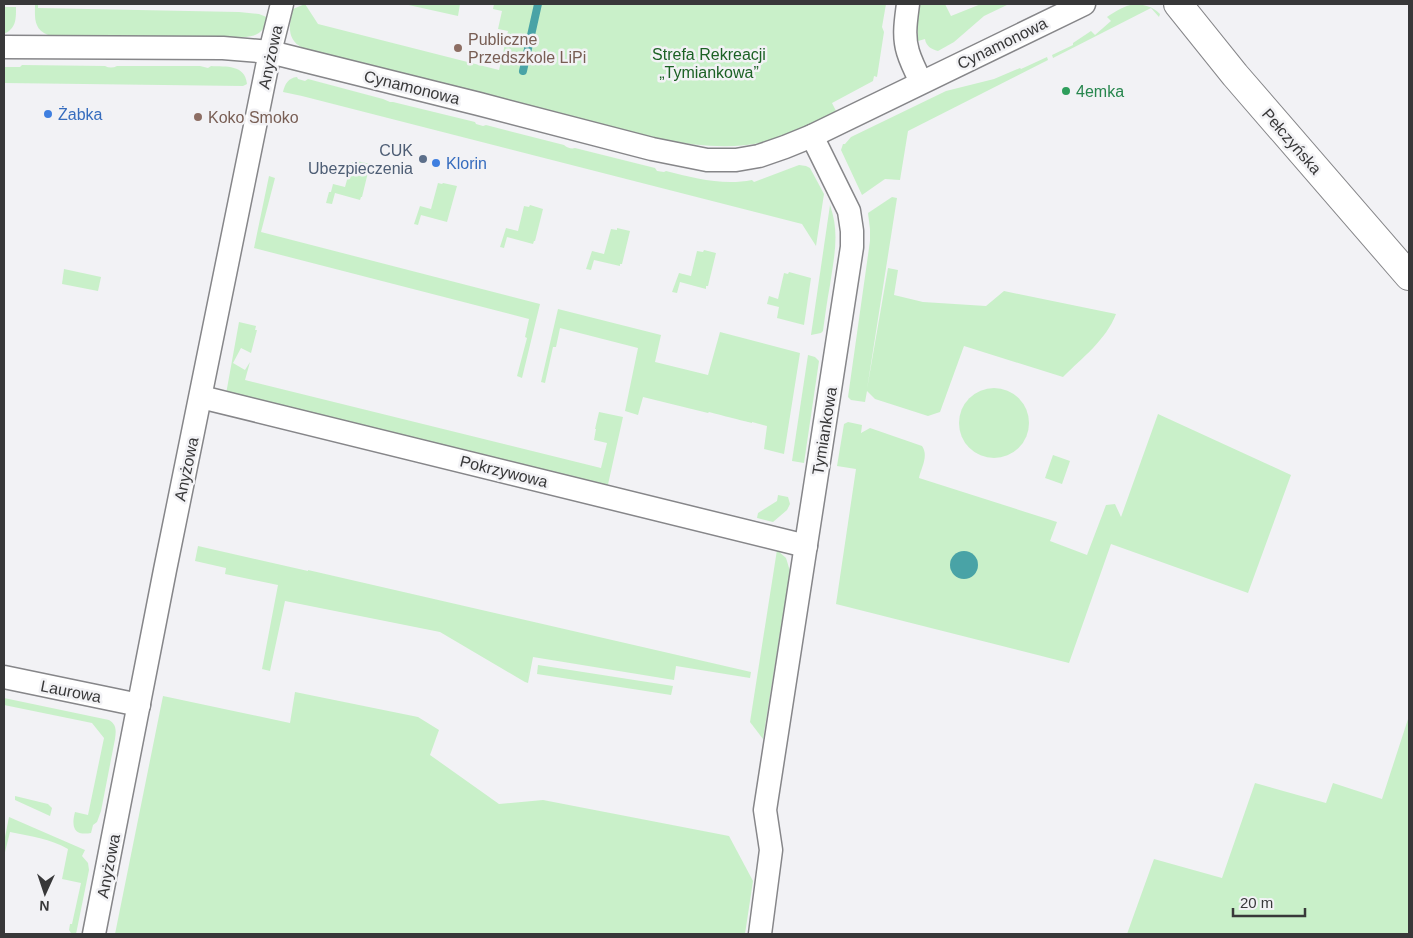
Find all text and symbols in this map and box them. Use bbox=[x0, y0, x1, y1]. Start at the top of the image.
street label: Cynamonowa bbox=[955, 14, 1050, 73]
street label: Anyżowa bbox=[255, 23, 286, 91]
place label: Publiczne Przedszkole LiPi bbox=[468, 31, 586, 66]
marker: Publiczne Przedszkole LiPi bbox=[452, 42, 464, 54]
park label: Strefa Rekreacji „Tymiankowa” bbox=[652, 46, 766, 81]
street label: Cynamonowa bbox=[362, 67, 461, 108]
place label: 4emka bbox=[1076, 83, 1124, 100]
marker: 4emka bbox=[1060, 85, 1072, 97]
place label: Żabka bbox=[58, 105, 103, 123]
street label: Pełczyńska bbox=[1259, 105, 1325, 178]
marker: Żabka bbox=[42, 108, 54, 120]
place label: Koko Smoko bbox=[208, 109, 299, 126]
marker: Koko Smoko bbox=[192, 111, 204, 123]
place label: CUK Ubezpieczenia bbox=[308, 142, 413, 177]
marker: CUK Ubezpieczenia bbox=[417, 153, 429, 165]
place label: Klorin bbox=[446, 155, 487, 172]
marker: Klorin bbox=[430, 157, 442, 169]
street label: Tymiankowa bbox=[809, 386, 840, 476]
street label: Anyżowa bbox=[171, 435, 202, 503]
street label: Pokrzywowa bbox=[458, 452, 550, 491]
street label: Laurowa bbox=[39, 677, 103, 706]
street label: Anyżowa bbox=[94, 833, 123, 900]
north arrow bbox=[20, 868, 70, 918]
scale bar bbox=[1233, 886, 1306, 918]
text: 20 m bbox=[1240, 894, 1273, 911]
text: N bbox=[39, 898, 50, 914]

